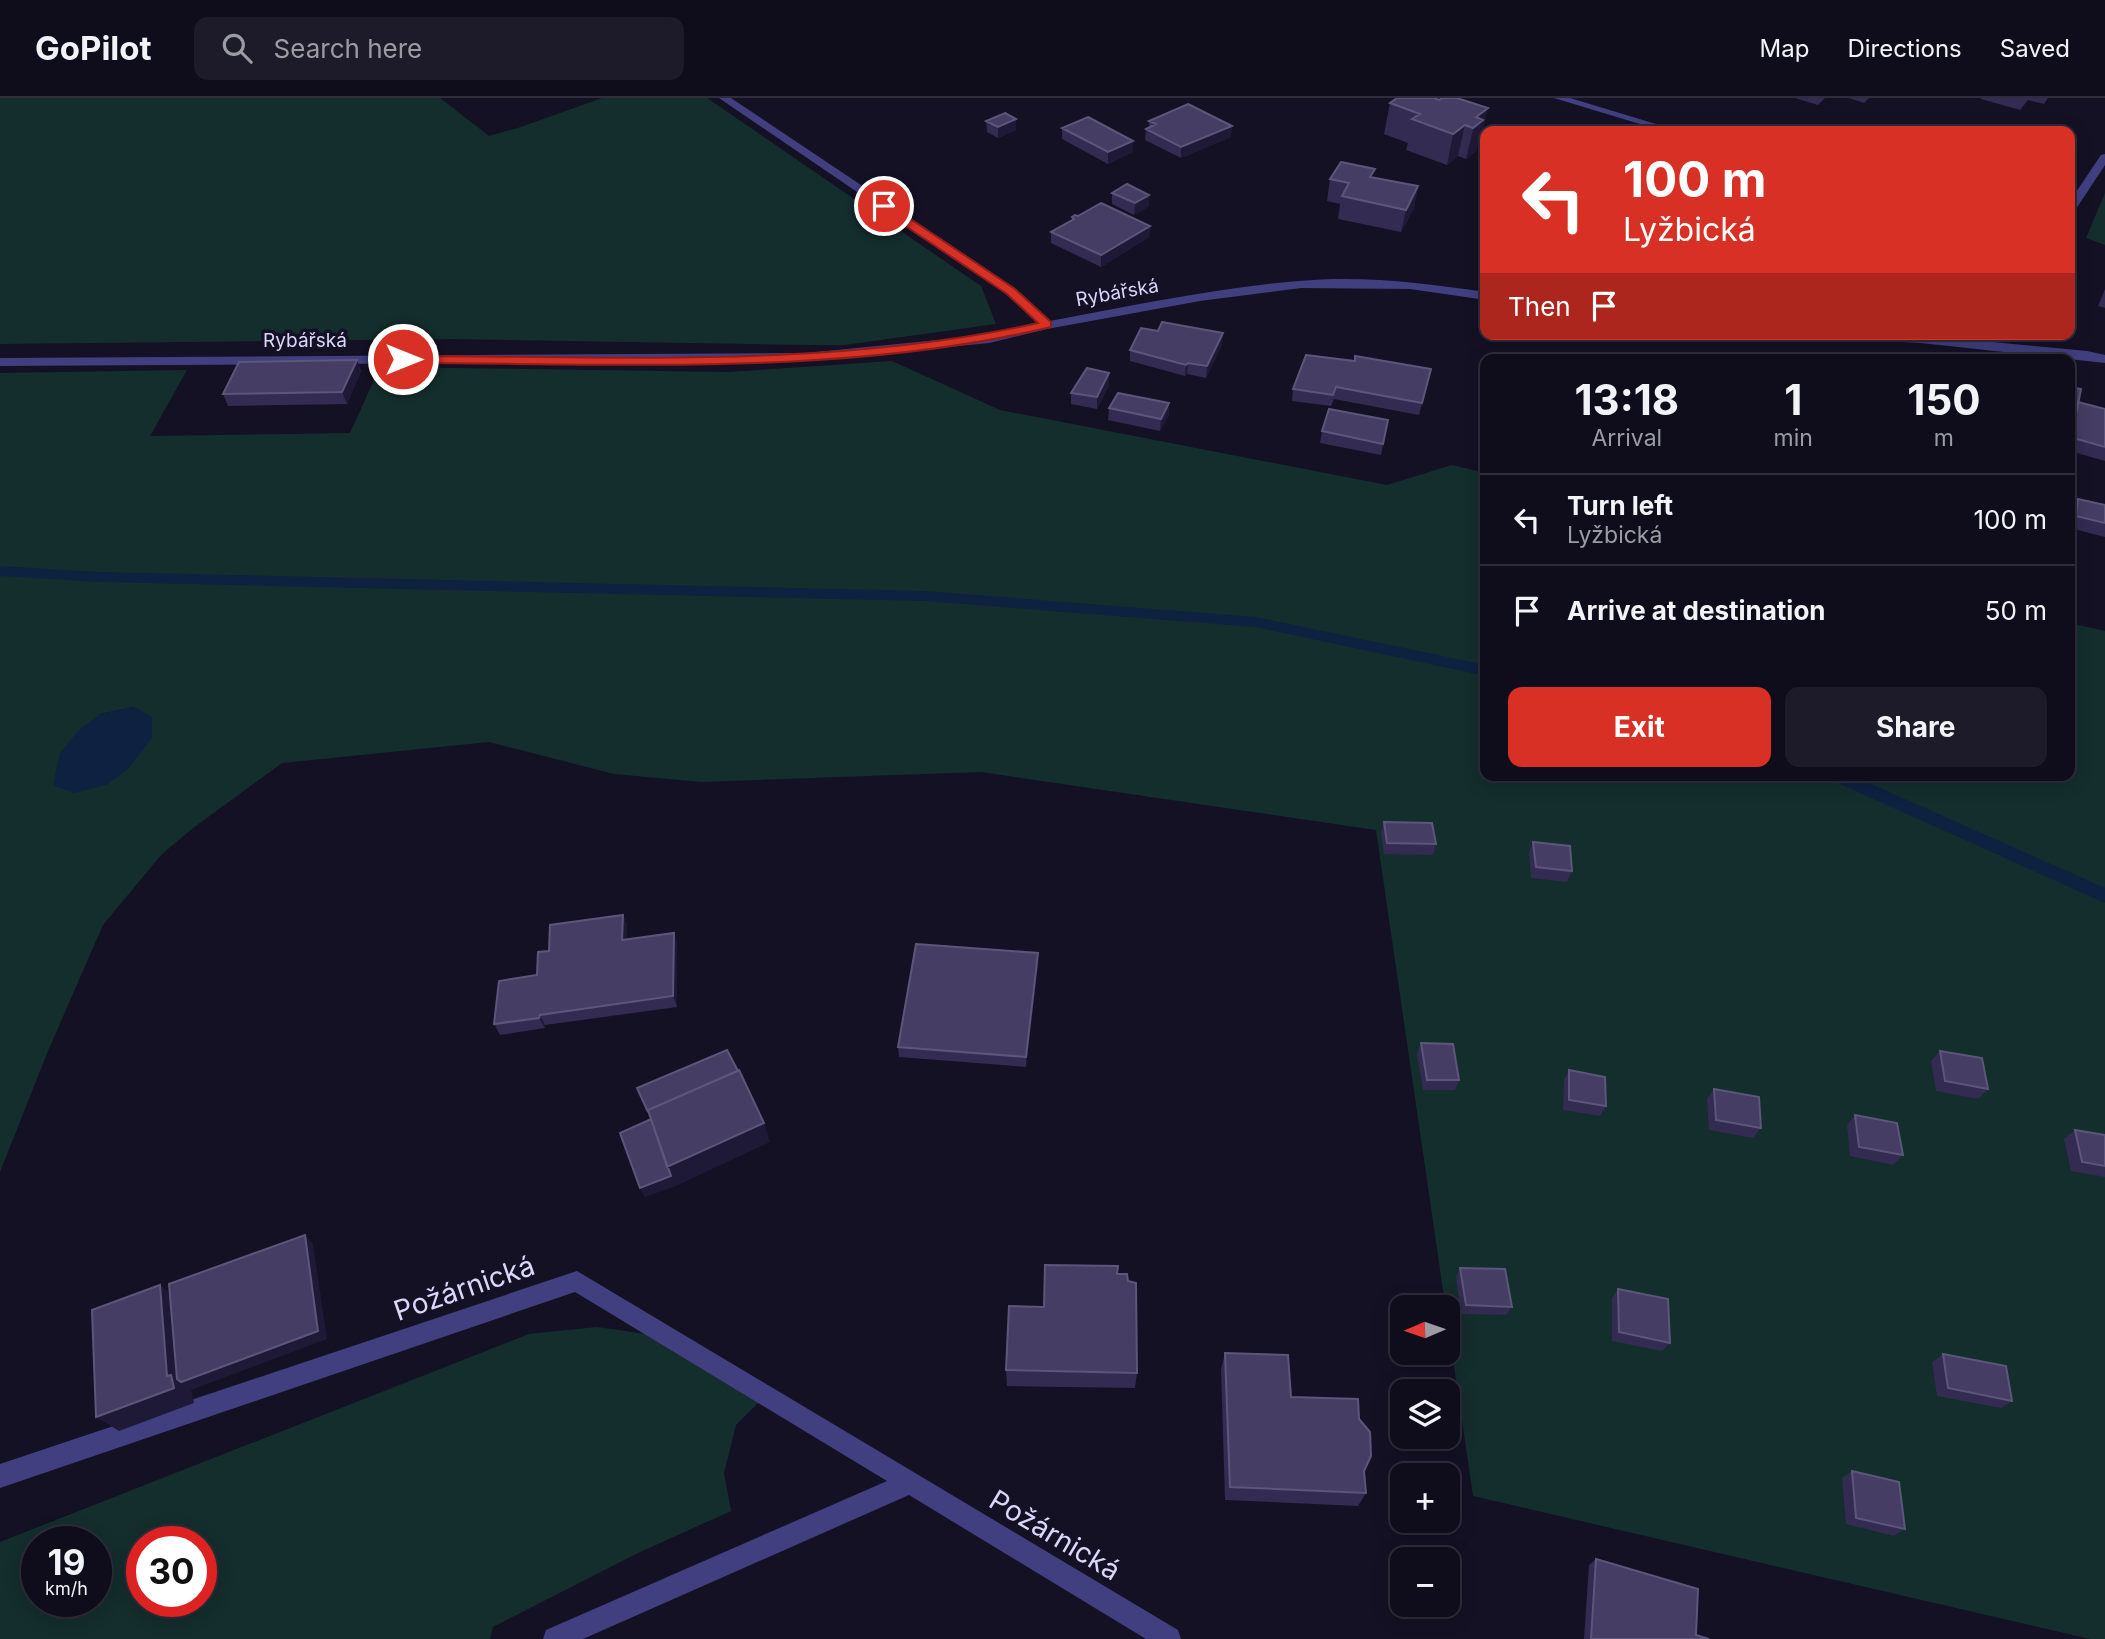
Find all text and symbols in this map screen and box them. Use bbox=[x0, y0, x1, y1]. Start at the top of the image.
search box bbox=[194, 17, 684, 80]
text: GoPilot bbox=[35, 28, 152, 68]
icon: search bbox=[218, 29, 256, 67]
text: Search here bbox=[274, 33, 422, 64]
text: Map bbox=[1760, 34, 1809, 63]
text: Directions bbox=[1847, 34, 1962, 63]
text: Saved bbox=[2000, 34, 2070, 63]
text: 100 m bbox=[1623, 150, 1767, 209]
icon: left bbox=[1508, 154, 1599, 245]
pin bbox=[854, 176, 914, 236]
icon: arrive bbox=[865, 187, 903, 225]
text: Lyžbická bbox=[1623, 210, 1756, 249]
street label: Rybářská bbox=[1074, 274, 1160, 311]
icon: arrive bbox=[1585, 287, 1623, 325]
text: Then bbox=[1508, 291, 1571, 322]
position arrow bbox=[366, 322, 440, 396]
street label: Rybářská bbox=[263, 329, 347, 352]
text: 13:18 bbox=[1574, 374, 1679, 425]
text: 1 bbox=[1784, 374, 1802, 425]
text: 150 bbox=[1907, 374, 1981, 425]
text: Arrival bbox=[1591, 424, 1662, 452]
text: min bbox=[1774, 424, 1813, 452]
text: m bbox=[1934, 424, 1954, 452]
text: Turn left bbox=[1567, 490, 1673, 521]
icon: left bbox=[1508, 501, 1546, 539]
text: 100 m bbox=[1974, 504, 2047, 535]
text: Lyžbická bbox=[1567, 521, 1662, 549]
icon: arrive bbox=[1508, 592, 1546, 630]
text: Arrive at destination bbox=[1567, 595, 1826, 626]
text: 50 m bbox=[1985, 595, 2047, 626]
button: Exit bbox=[1508, 687, 1771, 767]
button: Share bbox=[1785, 687, 2047, 767]
street label: Požárnická bbox=[389, 1248, 539, 1328]
north arrow bbox=[1390, 1295, 1460, 1365]
map controls bbox=[1390, 1295, 1460, 1617]
button: layers bbox=[1390, 1379, 1460, 1449]
button: + bbox=[1390, 1463, 1460, 1533]
street label: Požárnická bbox=[983, 1483, 1127, 1587]
speed limit sign: 30 bbox=[126, 1526, 217, 1617]
text: 19 bbox=[48, 1541, 85, 1583]
button: − bbox=[1390, 1547, 1460, 1617]
text: km/h bbox=[45, 1578, 88, 1599]

